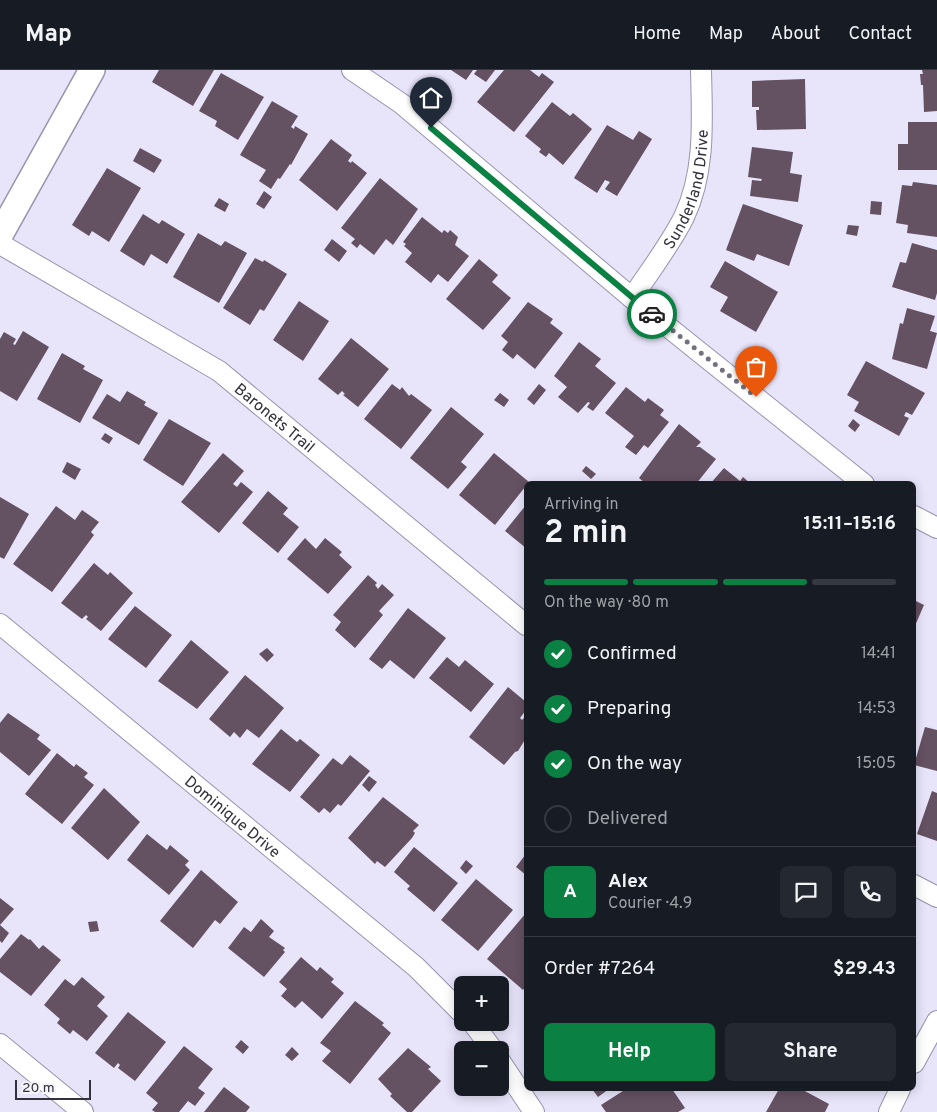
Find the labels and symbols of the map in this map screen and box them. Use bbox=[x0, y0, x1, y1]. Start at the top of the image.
pin bbox=[410, 77, 452, 128]
street label: Sunderland Drive bbox=[660, 129, 714, 253]
courier bbox=[627, 289, 677, 339]
pin bbox=[735, 346, 777, 397]
street label: Baronets Trail bbox=[229, 380, 318, 458]
street label: Dominique Drive bbox=[180, 772, 284, 863]
scale bar bbox=[15, 1077, 91, 1100]

